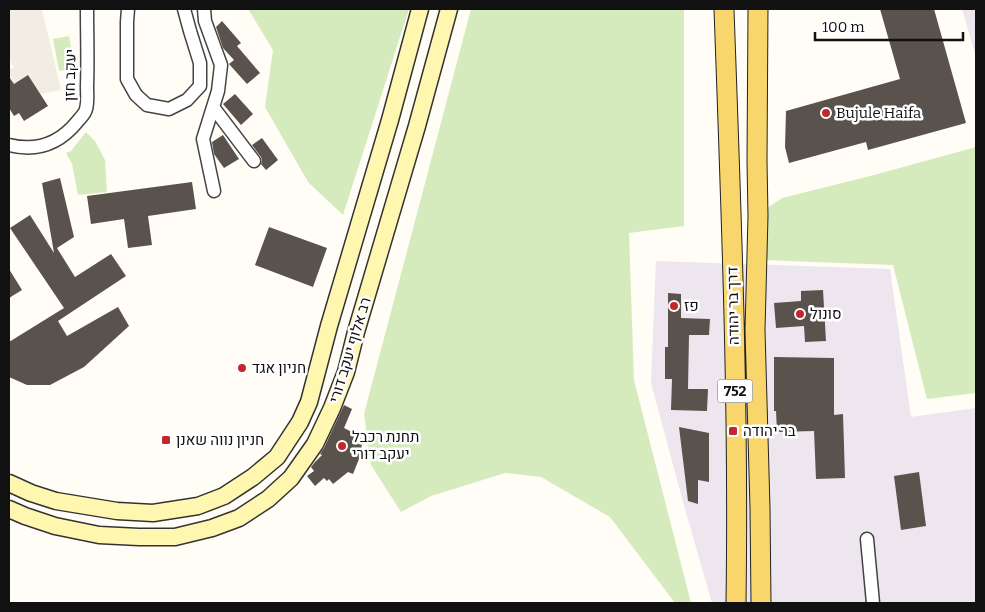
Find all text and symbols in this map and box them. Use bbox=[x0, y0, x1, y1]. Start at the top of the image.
scale bar bbox=[815, 10, 962, 42]
text: 100 m bbox=[822, 18, 865, 36]
street label: יעקב חזן bbox=[61, 49, 79, 101]
place label: Bujule Haifa bbox=[836, 104, 921, 122]
marker: Bujule Haifa bbox=[820, 107, 832, 119]
street label: דרך בר יהודה bbox=[723, 267, 743, 345]
street label: רב אלוף יעקב דורי bbox=[325, 295, 375, 405]
place label: פז bbox=[684, 297, 699, 315]
marker: פז bbox=[668, 300, 680, 312]
place label: סונול bbox=[810, 305, 842, 323]
marker: סונול bbox=[794, 308, 806, 320]
place label: חניון אגד bbox=[252, 359, 306, 377]
marker: חניון אגד bbox=[236, 362, 248, 374]
road number: 752 bbox=[718, 380, 752, 402]
place label: בר יהודה bbox=[743, 422, 796, 440]
marker: בר יהודה bbox=[727, 425, 739, 437]
place label: תחנת רכבל יעקב דורי bbox=[352, 428, 419, 463]
place label: חניון נווה שאנן bbox=[176, 431, 264, 449]
marker: חניון נווה שאנן bbox=[160, 434, 172, 446]
marker: תחנת רכבל יעקב דורי bbox=[336, 440, 348, 452]

